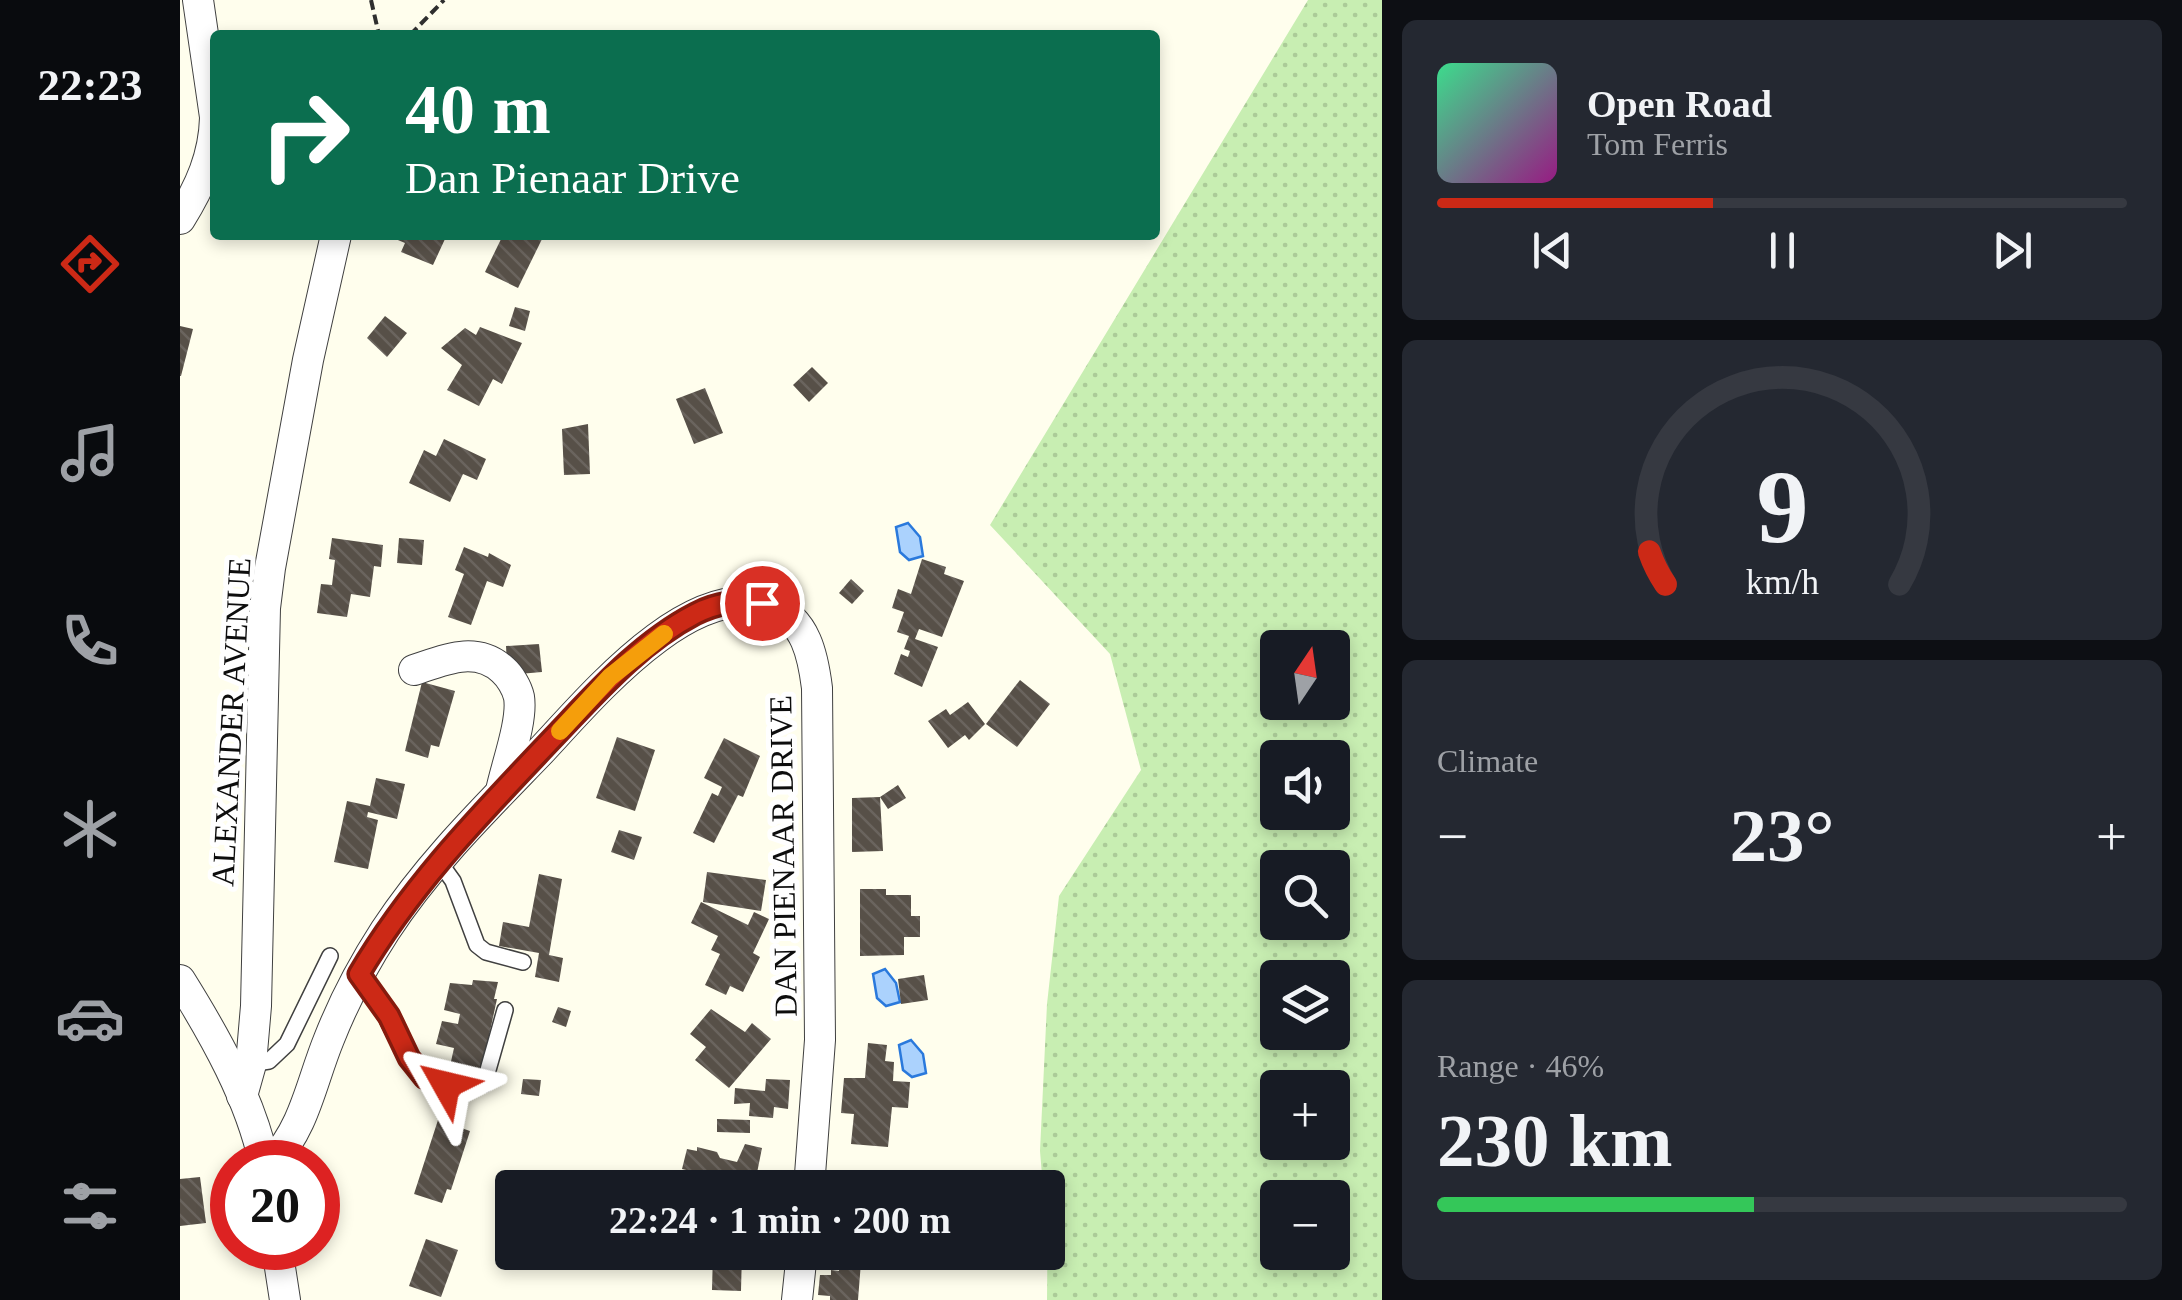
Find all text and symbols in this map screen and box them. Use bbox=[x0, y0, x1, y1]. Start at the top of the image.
text: 22:23 bbox=[38, 60, 143, 110]
icon: right bbox=[240, 70, 370, 200]
text: 40 m bbox=[405, 71, 551, 148]
text: Open Road bbox=[1587, 83, 1772, 125]
text: Tom Ferris bbox=[1587, 126, 1728, 162]
text: Dan Pienaar Drive bbox=[405, 153, 740, 203]
icon: previous bbox=[1525, 223, 1580, 278]
icon: pause bbox=[1755, 223, 1810, 278]
icon: next bbox=[1985, 223, 2040, 278]
icon: directions bbox=[55, 229, 125, 299]
icon: music bbox=[55, 418, 125, 488]
text: 9 bbox=[1756, 449, 1808, 564]
street label: ALEXANDER AVENUE bbox=[204, 557, 258, 887]
pin bbox=[720, 561, 805, 646]
text: km/h bbox=[1745, 562, 1819, 602]
icon: arrive bbox=[735, 576, 790, 631]
icon: phone bbox=[55, 606, 125, 676]
north arrow bbox=[1260, 630, 1350, 720]
map controls bbox=[1260, 630, 1350, 1270]
street label: DAN PIENAAR DRIVE bbox=[762, 695, 804, 1017]
button: sound bbox=[1260, 740, 1350, 830]
text: Climate bbox=[1437, 743, 1538, 779]
icon: climate bbox=[55, 794, 125, 864]
text: 23° bbox=[1730, 794, 1835, 877]
text: − bbox=[1437, 806, 1468, 867]
text: + bbox=[2096, 806, 2127, 867]
button: search bbox=[1260, 850, 1350, 940]
button: layers bbox=[1260, 960, 1350, 1050]
icon: car bbox=[55, 983, 125, 1053]
position arrow bbox=[394, 1033, 498, 1137]
text: Range · 46% bbox=[1437, 1048, 1604, 1084]
button: + bbox=[1260, 1070, 1350, 1160]
text: 230 km bbox=[1437, 1099, 1672, 1182]
speed limit sign: 20 bbox=[210, 1140, 340, 1270]
icon: filters bbox=[55, 1171, 125, 1241]
button: − bbox=[1260, 1180, 1350, 1270]
text: 22:24 · 1 min · 200 m bbox=[609, 1199, 951, 1241]

